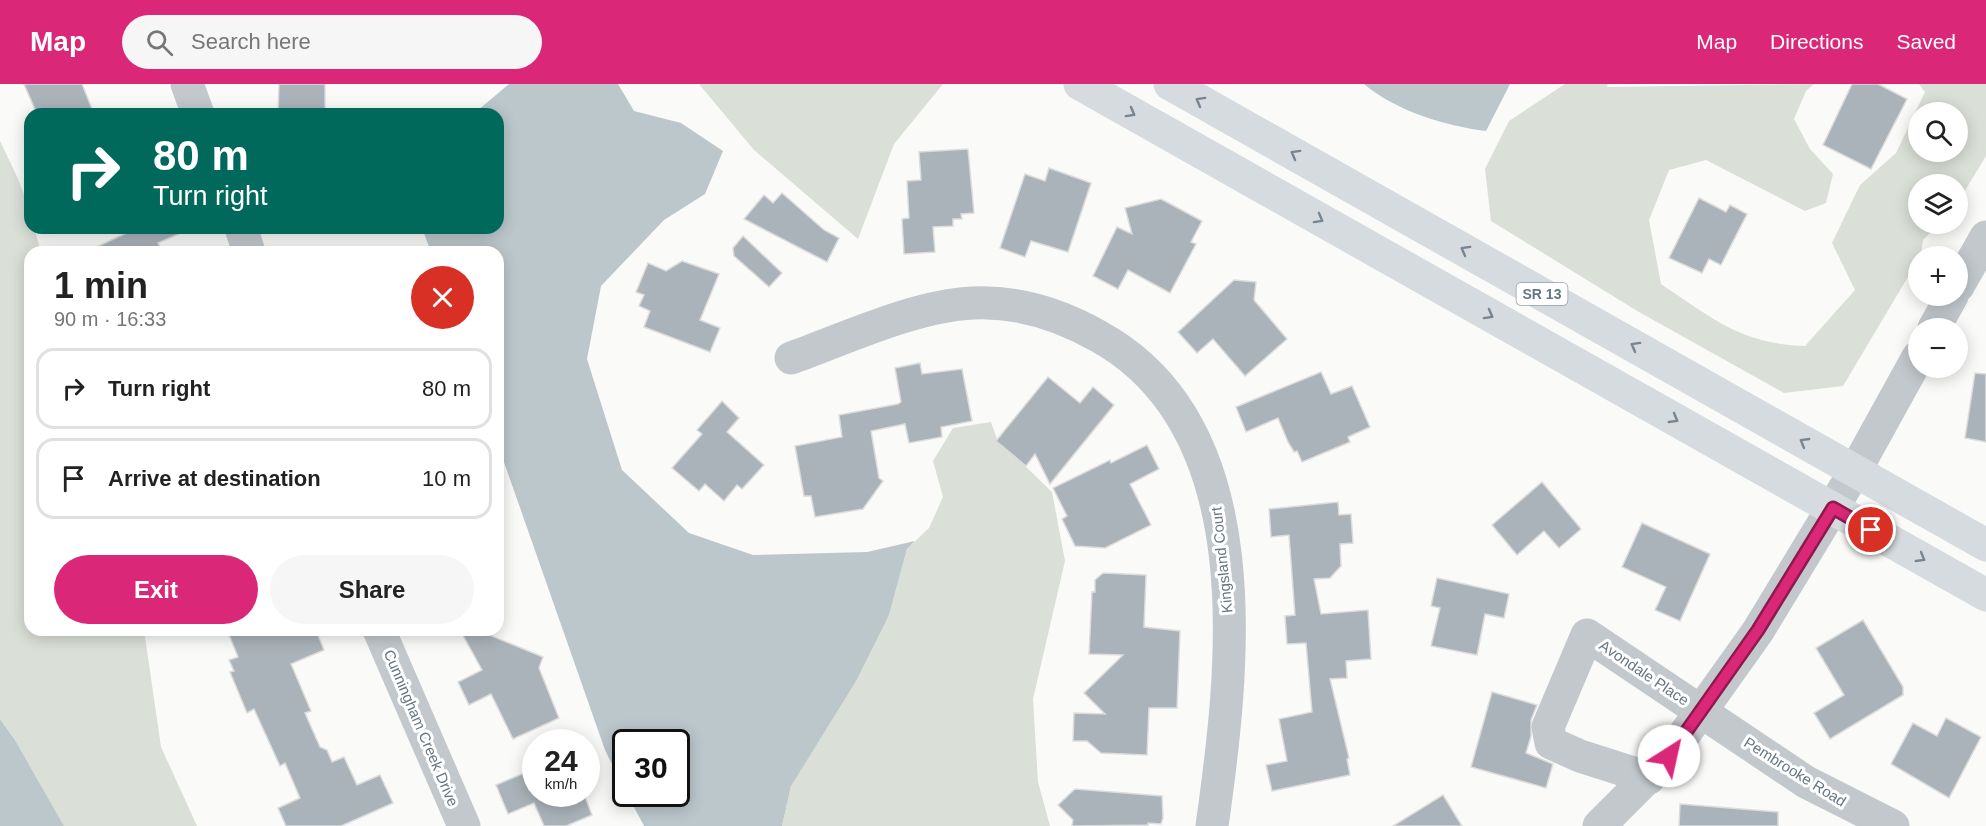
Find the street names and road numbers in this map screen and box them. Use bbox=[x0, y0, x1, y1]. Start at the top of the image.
road number: SR 13 bbox=[1516, 283, 1568, 305]
street label: Kingsland Court bbox=[1207, 505, 1236, 614]
street label: Avondale Place bbox=[1596, 636, 1692, 709]
street label: Cunningham Creek Drive bbox=[381, 647, 462, 809]
street label: Pembrooke Road bbox=[1741, 733, 1849, 810]

